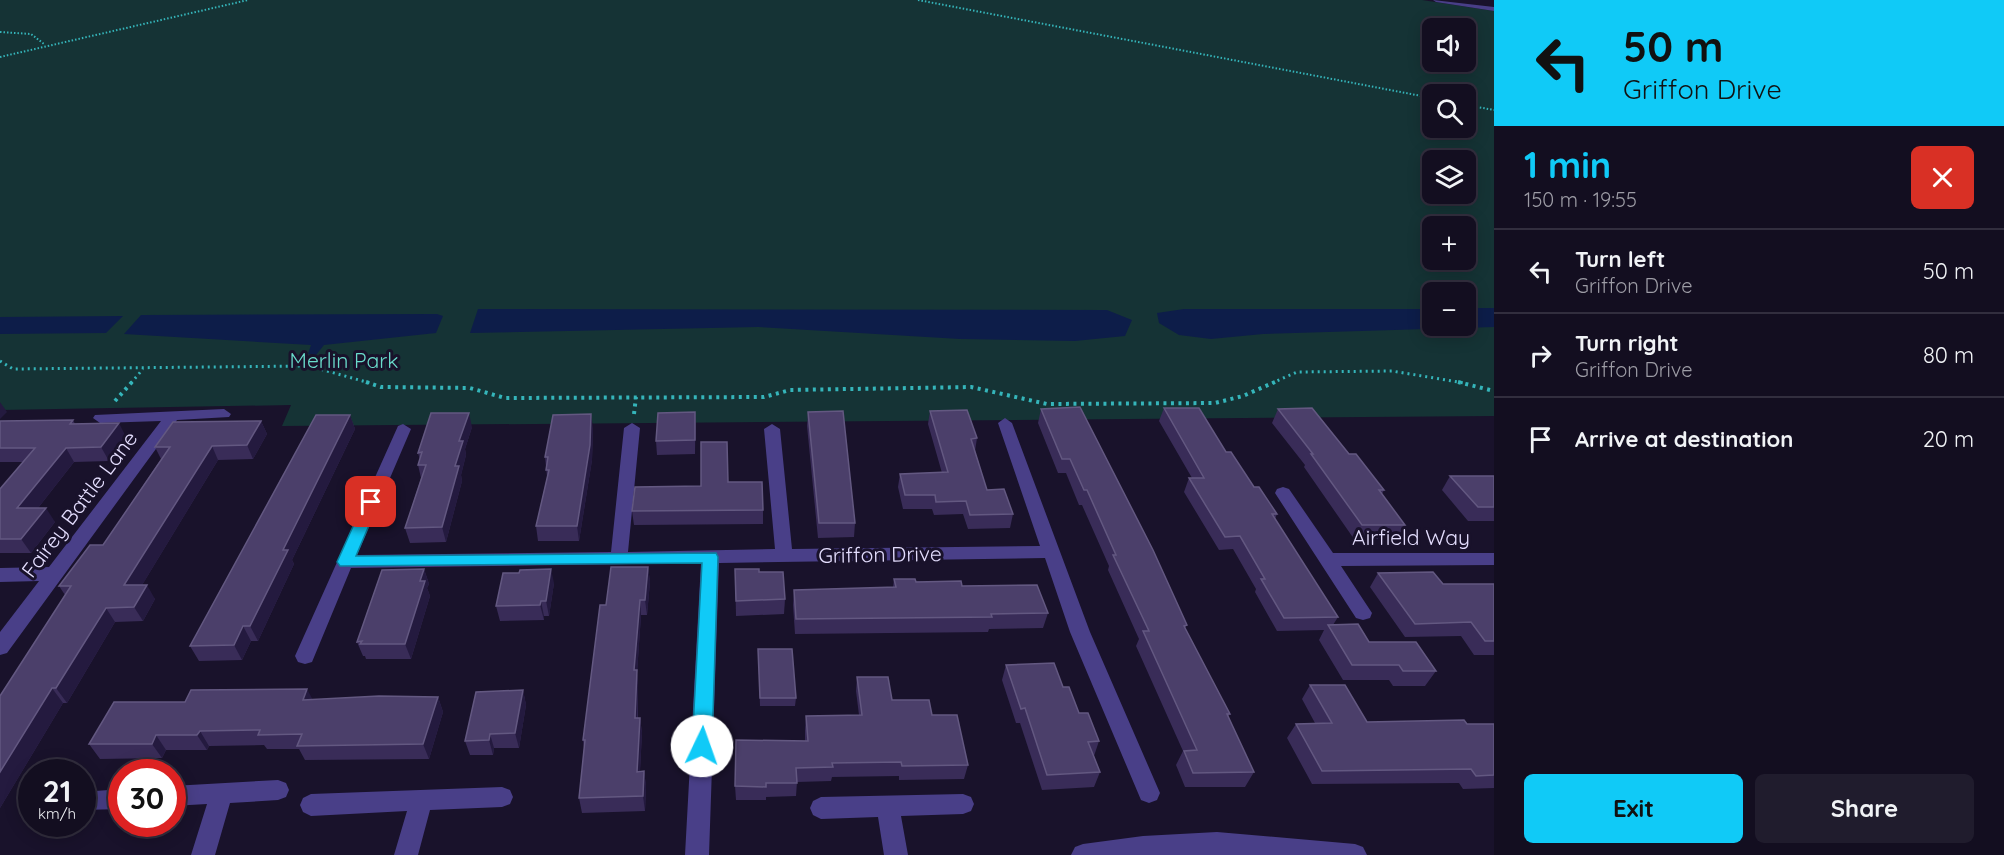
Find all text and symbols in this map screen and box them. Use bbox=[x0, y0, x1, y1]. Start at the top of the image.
map controls bbox=[1422, 18, 1476, 336]
button: sound bbox=[1422, 18, 1476, 72]
text: 50 m bbox=[1623, 20, 1723, 73]
icon: left bbox=[1524, 24, 1602, 102]
text: Griffon Drive bbox=[1623, 72, 1782, 106]
button: search bbox=[1422, 84, 1476, 138]
text: 1 min bbox=[1524, 142, 1611, 187]
button: close bbox=[1911, 146, 1974, 209]
button: layers bbox=[1422, 150, 1476, 204]
text: 150 m · 19:55 bbox=[1524, 187, 1637, 212]
button: + bbox=[1422, 216, 1476, 270]
text: Turn left bbox=[1575, 245, 1665, 273]
icon: left bbox=[1524, 255, 1557, 288]
text: 50 m bbox=[1923, 257, 1974, 285]
text: Griffon Drive bbox=[1575, 273, 1693, 298]
button: − bbox=[1422, 282, 1476, 336]
text: Turn right bbox=[1575, 329, 1679, 357]
icon: right bbox=[1524, 339, 1557, 372]
text: 80 m bbox=[1923, 341, 1974, 369]
park label: Merlin Park bbox=[290, 347, 398, 373]
text: Griffon Drive bbox=[1575, 357, 1693, 382]
icon: arrive bbox=[1524, 423, 1557, 456]
text: Arrive at destination bbox=[1575, 425, 1793, 453]
text: 20 m bbox=[1923, 425, 1974, 453]
street label: Fairey Battle Lane bbox=[16, 426, 142, 582]
pin bbox=[345, 476, 396, 527]
icon: arrive bbox=[354, 485, 387, 518]
street label: Airfield Way bbox=[1352, 524, 1470, 550]
street label: Griffon Drive bbox=[818, 540, 942, 568]
position arrow bbox=[670, 714, 734, 778]
speed limit sign: 30 bbox=[108, 759, 186, 837]
text: 21 bbox=[43, 772, 71, 810]
button: Exit bbox=[1524, 774, 1743, 843]
button: Share bbox=[1755, 774, 1974, 843]
text: km/h bbox=[38, 804, 76, 823]

